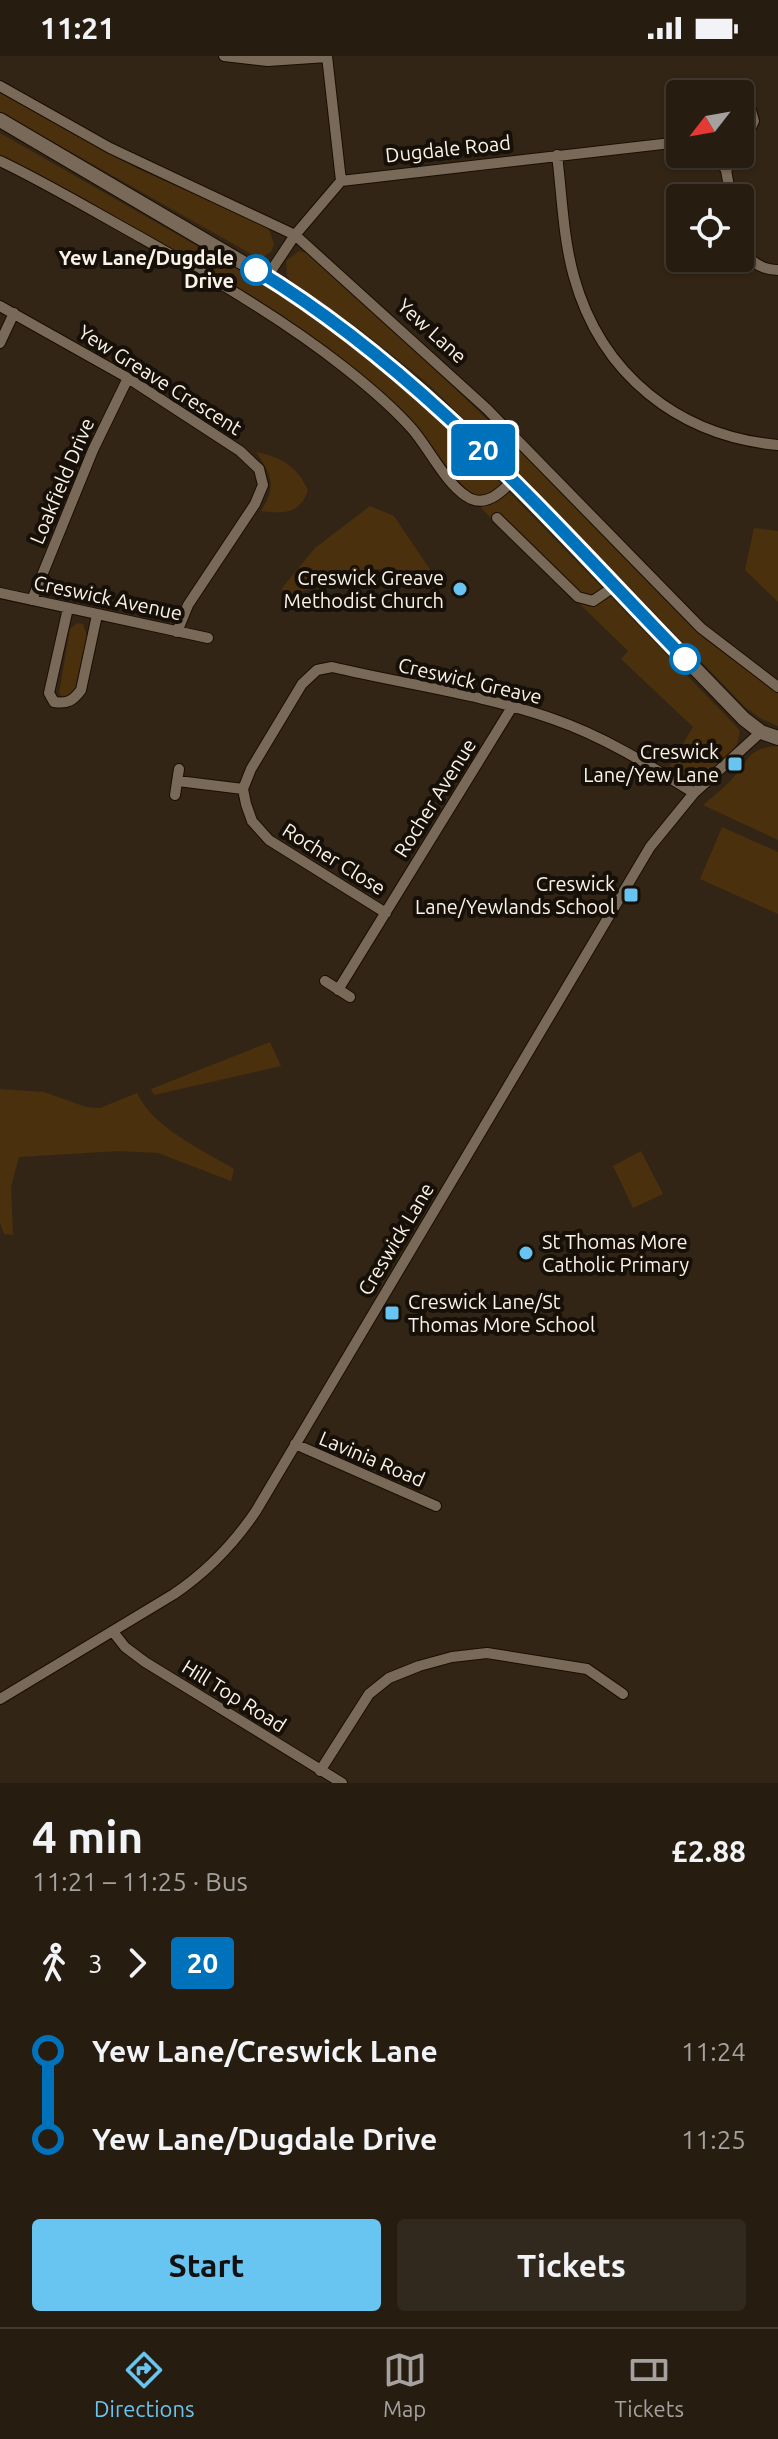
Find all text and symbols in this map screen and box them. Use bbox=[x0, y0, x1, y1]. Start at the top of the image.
text: 11:21 bbox=[40, 11, 115, 45]
north arrow bbox=[666, 80, 754, 168]
map controls bbox=[666, 80, 754, 272]
street label: Dugdale Road bbox=[384, 130, 512, 167]
button: locate bbox=[666, 184, 754, 272]
place label: Yew Lane/Dugdale Drive bbox=[59, 246, 234, 292]
marker: Yew Lane/Dugdale Drive bbox=[241, 255, 271, 285]
street label: Yew Lane bbox=[393, 294, 472, 368]
street label: Yew Greave Crescent bbox=[74, 320, 246, 439]
street label: Loakfield Drive bbox=[25, 414, 98, 547]
line badge: 20 bbox=[447, 424, 519, 476]
text: 20 bbox=[467, 434, 499, 465]
place label: Creswick Greave Methodist Church bbox=[284, 566, 444, 612]
street label: Creswick Avenue bbox=[32, 571, 184, 624]
marker: Creswick Greave Methodist Church bbox=[451, 580, 469, 598]
unlabelled marker bbox=[670, 644, 700, 674]
street label: Creswick Greave bbox=[396, 653, 544, 708]
street label: Rocher Avenue bbox=[389, 734, 480, 861]
place label: Creswick Lane/Yew Lane bbox=[583, 740, 719, 786]
marker: Creswick Lane/Yew Lane bbox=[726, 755, 744, 773]
street label: Rocher Close bbox=[279, 818, 390, 899]
place label: Creswick Lane/Yewlands School bbox=[415, 872, 615, 918]
marker: Creswick Lane/Yewlands School bbox=[622, 886, 640, 904]
street label: Creswick Lane bbox=[353, 1178, 438, 1299]
place label: St Thomas More Catholic Primary bbox=[542, 1230, 689, 1276]
marker: St Thomas More Catholic Primary bbox=[517, 1244, 535, 1262]
place label: Creswick Lane/St Thomas More School bbox=[408, 1290, 595, 1336]
marker: Creswick Lane/St Thomas More School bbox=[383, 1304, 401, 1322]
street label: Lavinia Road bbox=[316, 1426, 428, 1491]
street label: Hill Top Road bbox=[178, 1655, 290, 1737]
text: 4 min bbox=[32, 1812, 143, 1861]
text: £2.88 bbox=[671, 1834, 746, 1868]
text: 11:21 – 11:25 · Bus bbox=[32, 1867, 248, 1896]
icon: walk bbox=[32, 1941, 76, 1985]
icon: forward bbox=[115, 1941, 159, 1985]
text: 20 bbox=[187, 1947, 218, 1978]
text: 3 bbox=[88, 1949, 103, 1978]
text: Yew Lane/Creswick Lane bbox=[92, 2034, 438, 2068]
text: 11:24 bbox=[681, 2037, 746, 2066]
text: Yew Lane/Dugdale Drive bbox=[92, 2122, 437, 2156]
text: 11:25 bbox=[681, 2125, 746, 2154]
button: Start bbox=[32, 2219, 381, 2311]
button: Tickets bbox=[397, 2219, 746, 2311]
tab: Directions bbox=[94, 2348, 195, 2421]
tab: Map bbox=[383, 2348, 427, 2421]
tab: Tickets bbox=[615, 2348, 684, 2421]

